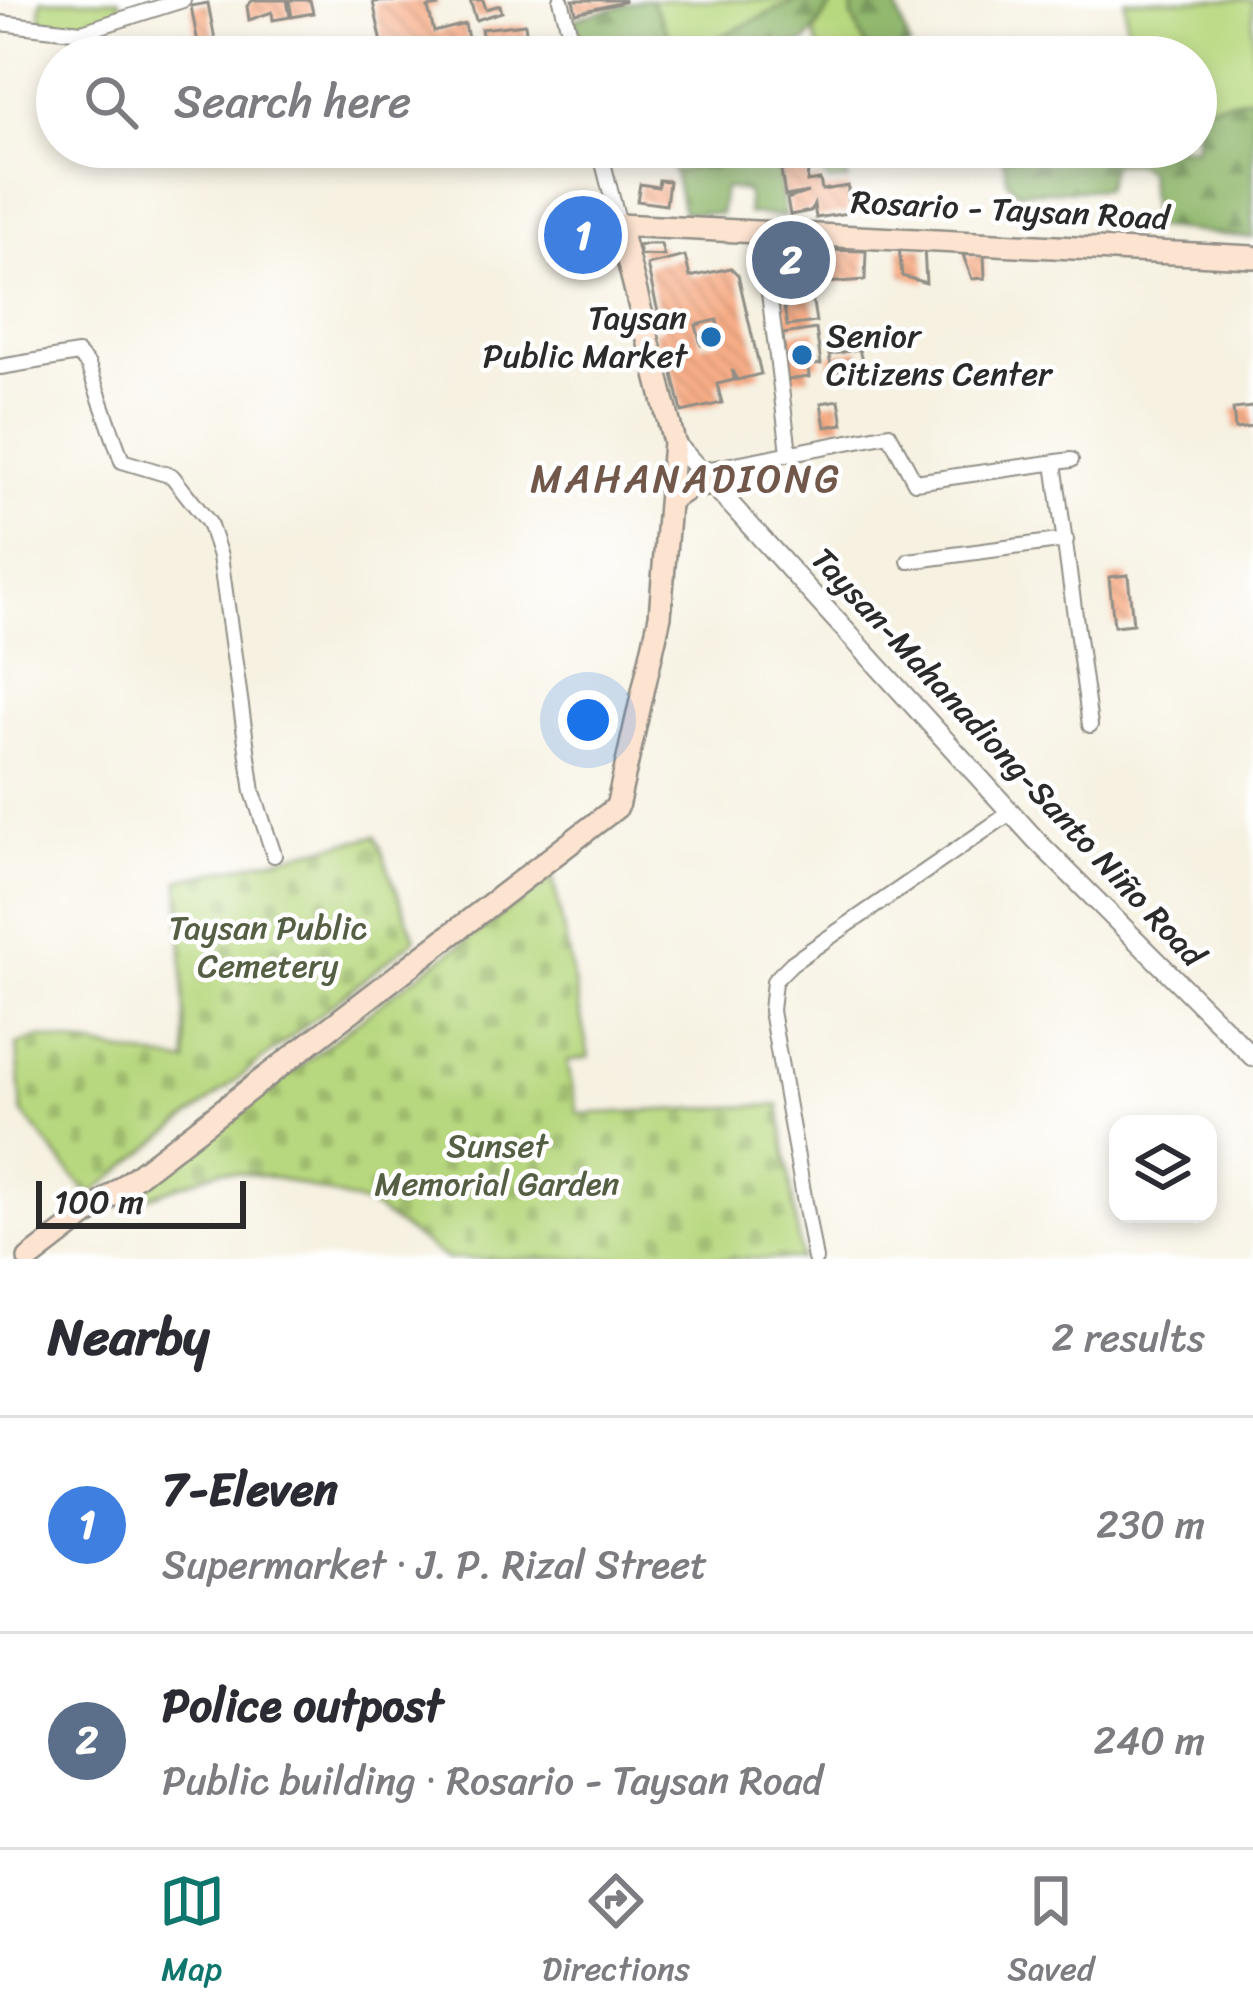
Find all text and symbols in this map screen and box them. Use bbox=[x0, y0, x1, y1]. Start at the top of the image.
search box bbox=[36, 36, 1217, 168]
text: Search here bbox=[174, 62, 411, 142]
icon: search bbox=[78, 69, 144, 135]
street label: Rosario - Taysan Road bbox=[849, 173, 1173, 247]
pin: 1 bbox=[544, 190, 622, 280]
pin: 2 bbox=[752, 215, 830, 305]
place label: Taysan Public Market bbox=[483, 289, 689, 385]
place label: Senior Citizens Center bbox=[826, 307, 1054, 403]
marker: Taysan Public Market bbox=[698, 324, 724, 350]
marker: Senior Citizens Center bbox=[789, 342, 815, 368]
district label: MAHANADIONG bbox=[530, 444, 842, 513]
street label: Taysan-Mahanadiong-Santo Niño Road bbox=[796, 533, 1222, 983]
your location bbox=[558, 690, 618, 750]
park label: Taysan Public Cemetery bbox=[169, 899, 368, 995]
map controls bbox=[1109, 1115, 1217, 1223]
button: layers bbox=[1109, 1115, 1217, 1223]
park label: Sunset Memorial Garden bbox=[374, 1117, 620, 1213]
text: 100 m bbox=[54, 1173, 144, 1231]
scale bar bbox=[36, 1175, 246, 1228]
text: Nearby bbox=[48, 1292, 209, 1382]
text: 2 results bbox=[1051, 1303, 1205, 1372]
text: 7-Eleven bbox=[162, 1450, 338, 1530]
text: 1 bbox=[79, 1490, 95, 1559]
text: 230 m bbox=[1096, 1490, 1205, 1559]
text: Supermarket · J. P. Rizal Street bbox=[162, 1530, 707, 1599]
text: Police outpost bbox=[162, 1666, 443, 1746]
text: 2 bbox=[76, 1706, 98, 1775]
text: 240 m bbox=[1093, 1706, 1205, 1775]
text: Public building · Rosario - Taysan Road bbox=[162, 1746, 823, 1815]
tab: Map bbox=[159, 1868, 225, 1998]
tab: Directions bbox=[542, 1868, 690, 1998]
tab: Saved bbox=[1007, 1868, 1094, 1998]

